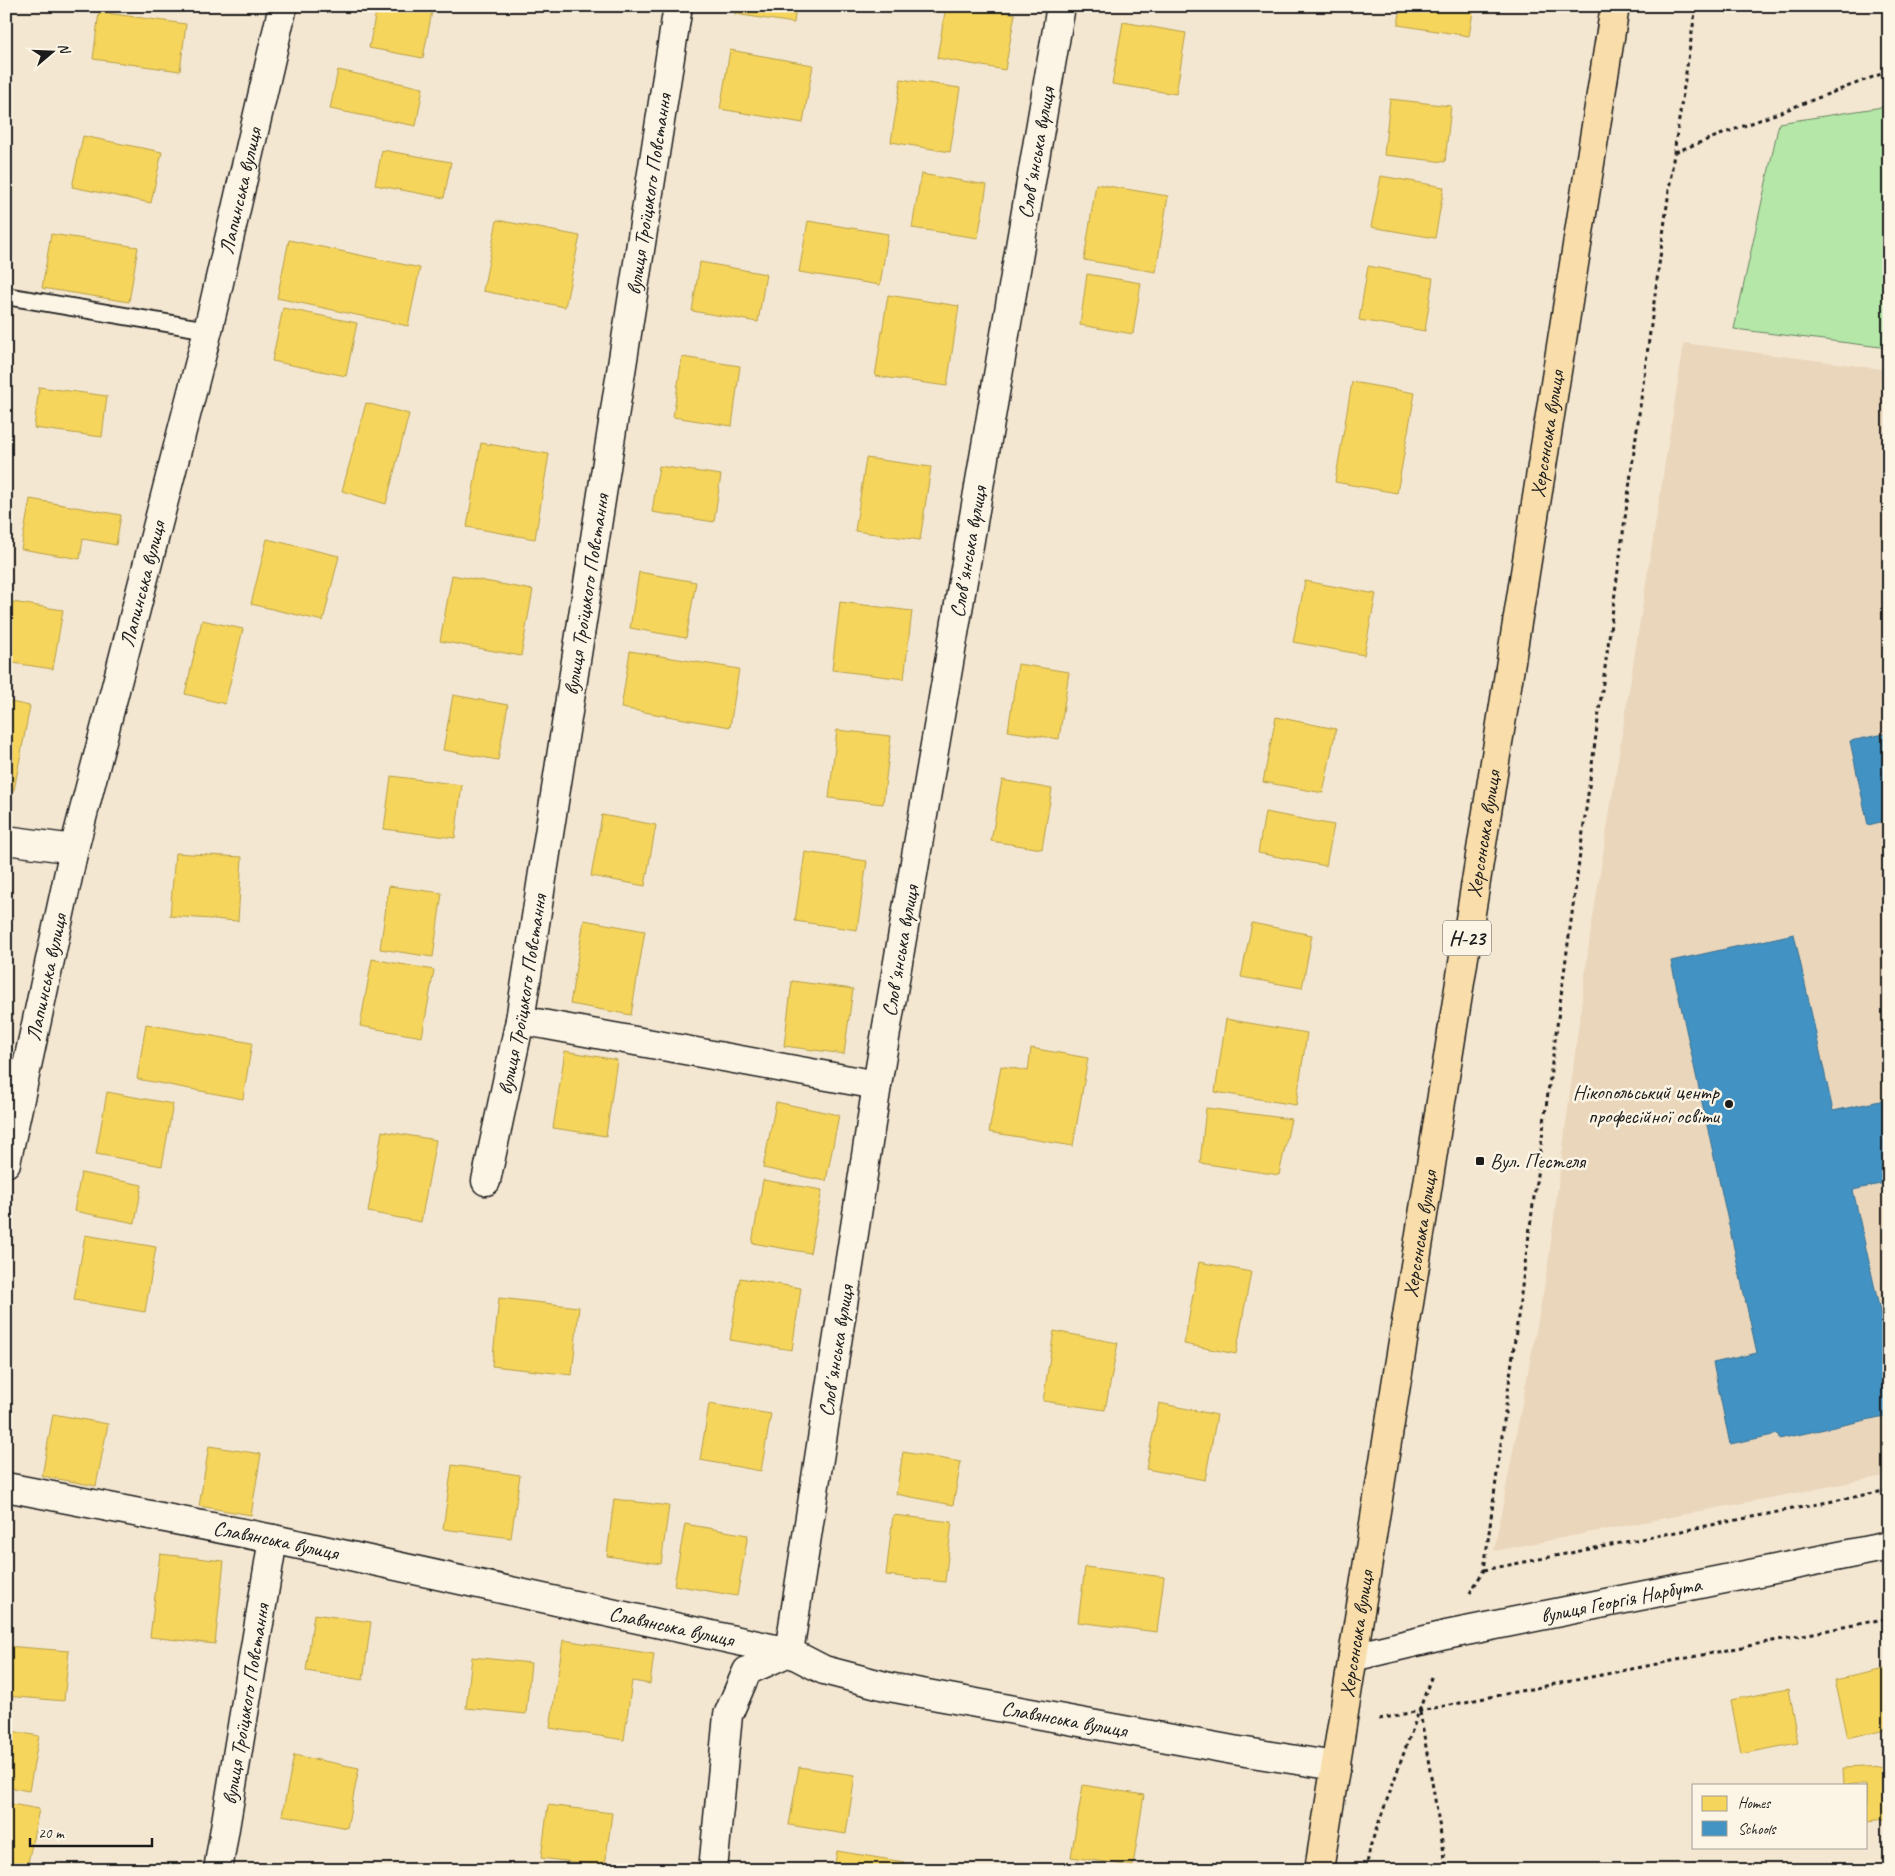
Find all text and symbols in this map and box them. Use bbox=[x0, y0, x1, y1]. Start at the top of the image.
north arrow bbox=[28, 28, 78, 78]
text: N bbox=[54, 41, 74, 57]
street label: Словʼянська вулиця bbox=[1012, 84, 1061, 221]
street label: вулиця Троїцького Повстання bbox=[620, 91, 677, 297]
street label: Лапинська вулиця bbox=[213, 123, 268, 257]
street label: Херсонська вулиця bbox=[1524, 367, 1570, 499]
street label: Словʼянська вулиця bbox=[944, 483, 993, 620]
street label: вулиця Троїцького Повстання bbox=[558, 491, 615, 697]
street label: Лапинська вулиця bbox=[114, 516, 172, 650]
street label: Херсонська вулиця bbox=[1461, 767, 1507, 899]
street label: Словʼянська вулиця bbox=[876, 882, 925, 1019]
street label: вулиця Троїцького Повстання bbox=[492, 891, 553, 1097]
street label: Лапинська вулиця bbox=[20, 910, 73, 1043]
road number: Н-23 bbox=[1443, 920, 1491, 956]
place label: Нікопольський центр професійної освіти bbox=[1573, 1079, 1720, 1129]
marker: Нікопольський центр професійної освіти bbox=[1723, 1098, 1735, 1110]
place label: Вул. Пестеля bbox=[1490, 1148, 1587, 1174]
marker: Вул. Пестеля bbox=[1474, 1155, 1486, 1167]
street label: Херсонська вулиця bbox=[1397, 1167, 1443, 1299]
street label: Словʼянська вулиця bbox=[813, 1282, 859, 1419]
street label: Славянська вулиця bbox=[211, 1515, 343, 1566]
street label: Херсонська вулиця bbox=[1334, 1567, 1380, 1699]
street label: вулиця Георгія Нарбута bbox=[1538, 1571, 1705, 1629]
street label: Славянська вулиця bbox=[607, 1600, 738, 1653]
street label: вулиця Троїцького Повстання bbox=[216, 1601, 275, 1806]
street label: Славянська вулиця bbox=[999, 1695, 1131, 1744]
legend bbox=[1692, 1784, 1868, 1848]
text: Homes bbox=[1738, 1794, 1772, 1813]
scale bar bbox=[30, 1816, 152, 1848]
text: Schools bbox=[1738, 1820, 1777, 1839]
text: 20 m bbox=[38, 1824, 65, 1843]

